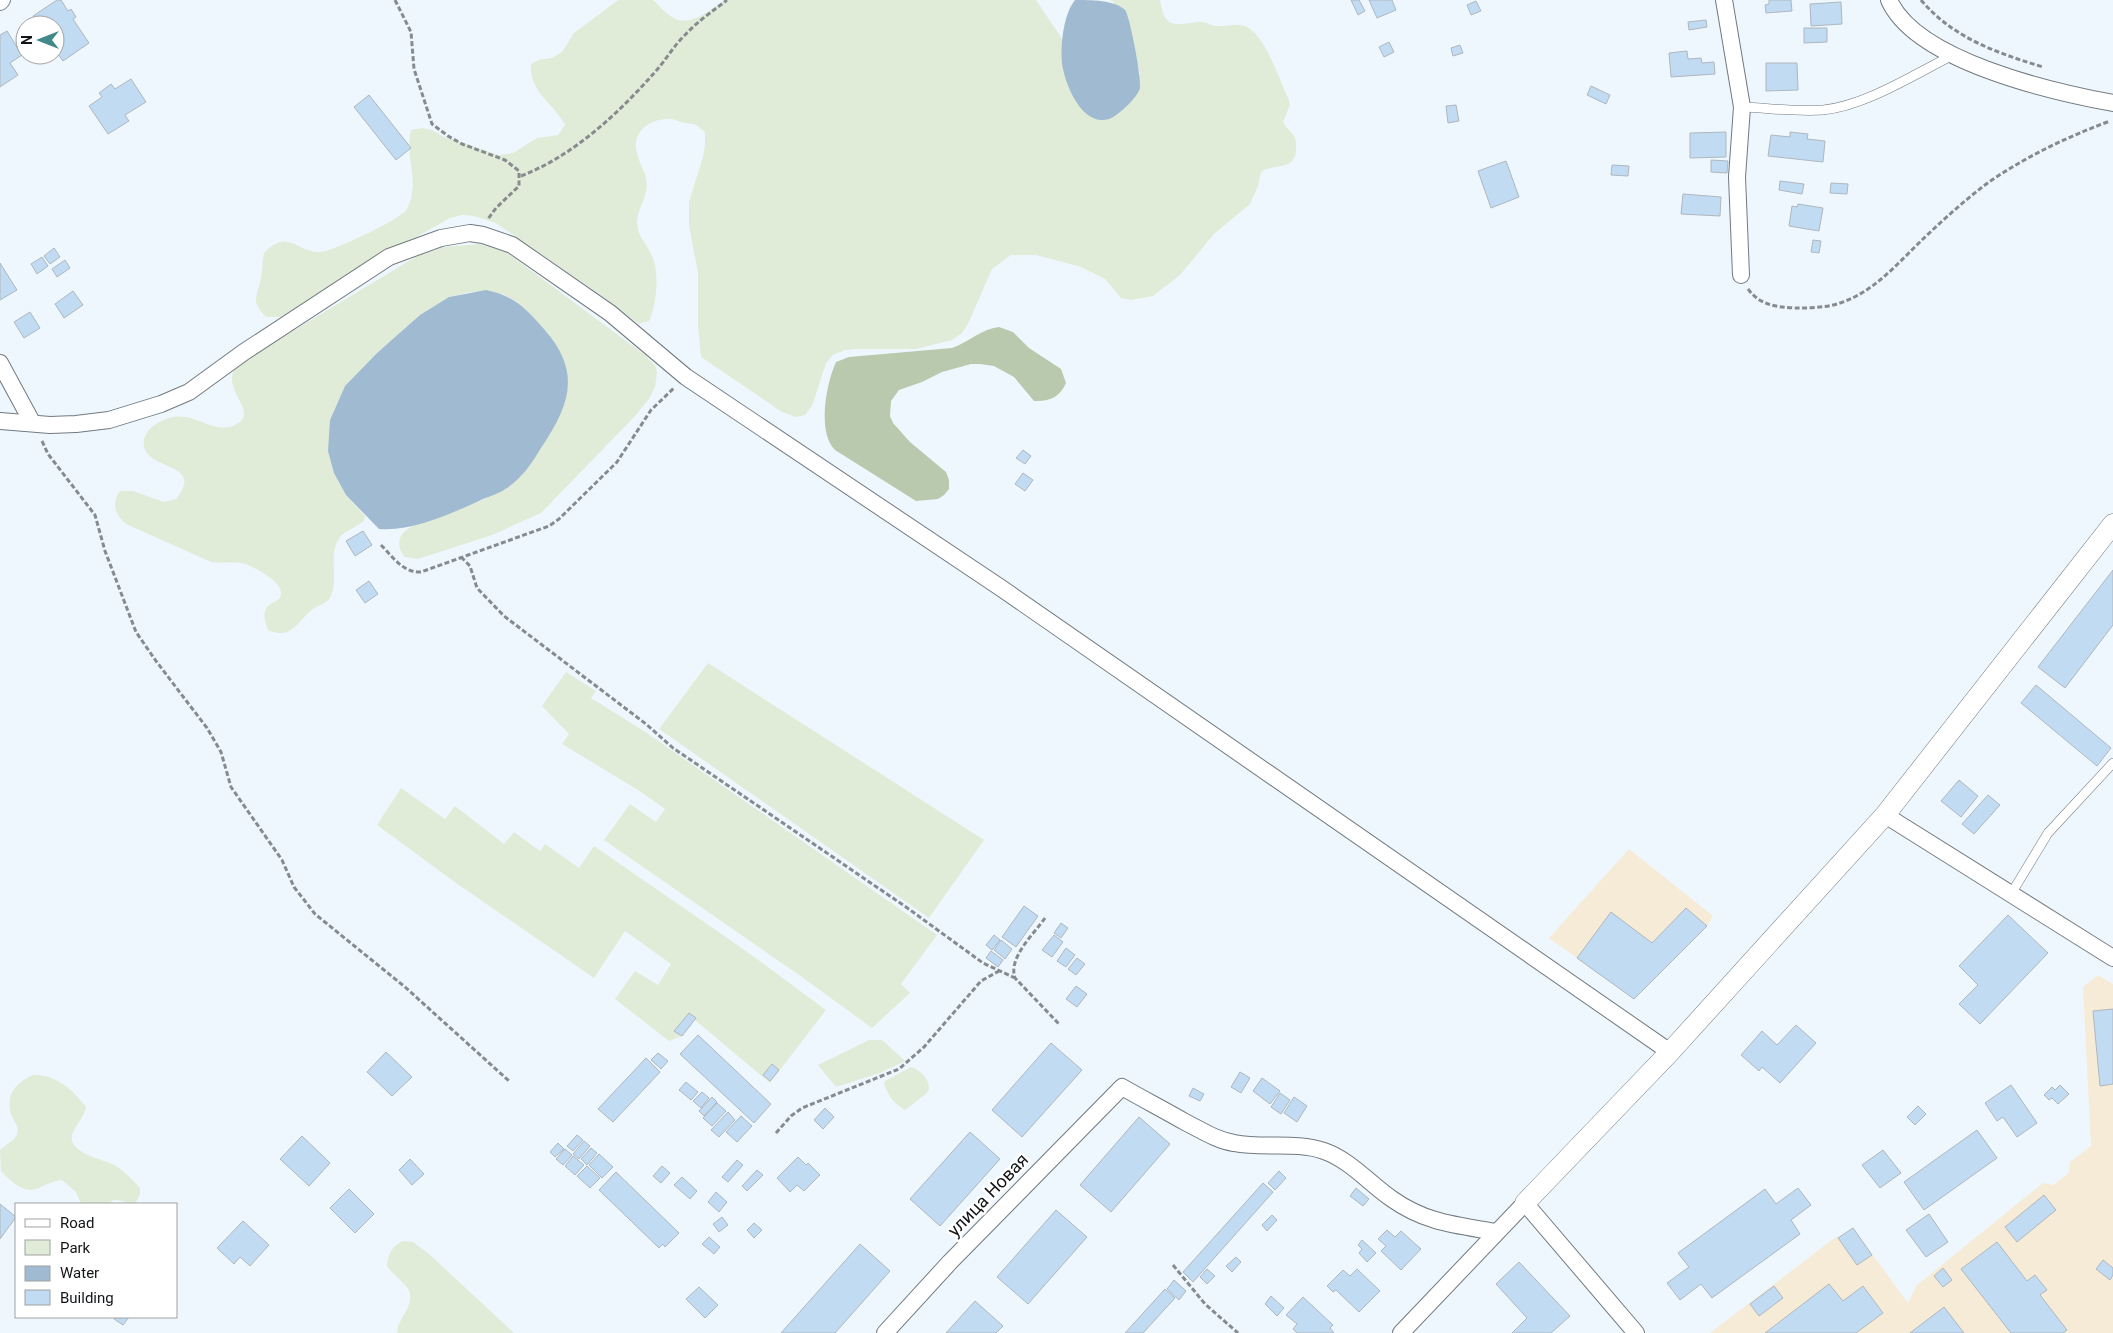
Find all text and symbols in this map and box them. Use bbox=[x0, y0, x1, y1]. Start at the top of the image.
north arrow bbox=[15, 15, 65, 65]
text: N bbox=[19, 35, 35, 45]
street label: улица Новая bbox=[943, 1149, 1032, 1240]
legend bbox=[15, 1203, 178, 1318]
text: Road bbox=[60, 1214, 94, 1232]
text: Park bbox=[60, 1239, 91, 1257]
text: Water bbox=[60, 1264, 99, 1282]
text: Building bbox=[60, 1289, 114, 1307]

